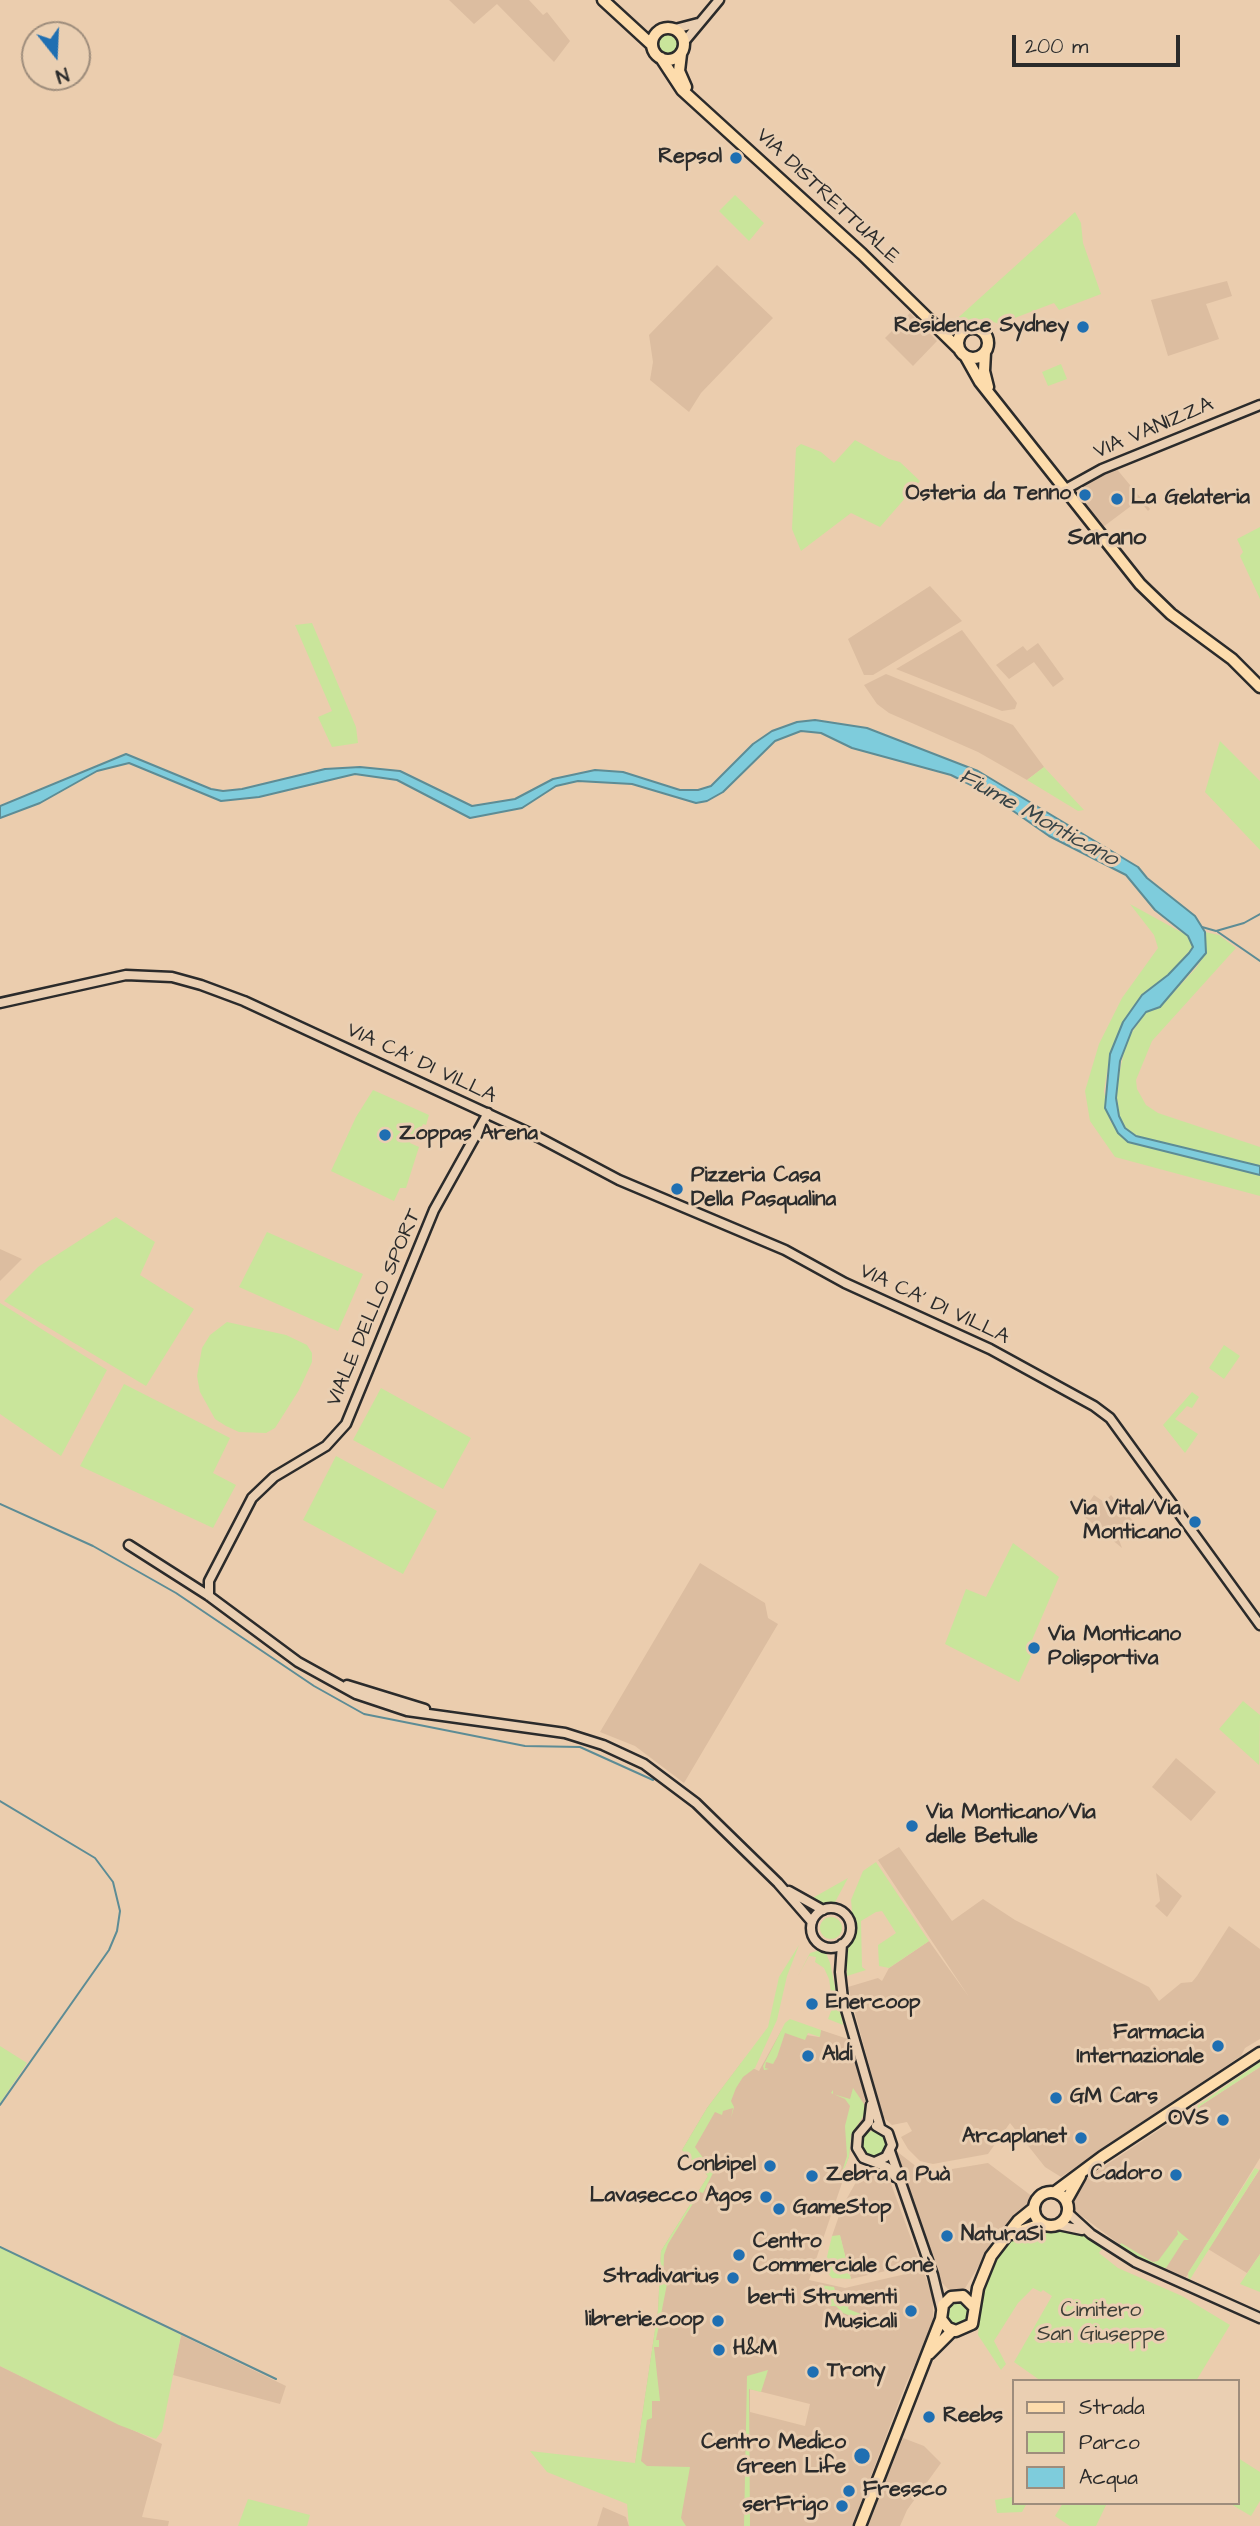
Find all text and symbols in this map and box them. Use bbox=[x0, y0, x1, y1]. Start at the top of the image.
north arrow bbox=[21, 21, 91, 91]
scale bar bbox=[1015, 21, 1183, 65]
text: 200 m bbox=[1025, 32, 1088, 61]
text: N bbox=[52, 60, 72, 89]
street label: VIA DISTRETTUALE bbox=[750, 124, 904, 270]
place label: Repsol bbox=[658, 145, 722, 171]
marker: Repsol bbox=[728, 150, 744, 166]
place label: Residence Sydney bbox=[894, 314, 1069, 340]
marker: Residence Sydney bbox=[1075, 319, 1091, 335]
street label: VIA VANIZZA bbox=[1090, 392, 1218, 466]
place label: Osteria da Tenno bbox=[906, 482, 1071, 508]
place label: La Gelateria bbox=[1131, 486, 1250, 512]
marker: Osteria da Tenno bbox=[1077, 487, 1093, 503]
marker: La Gelateria bbox=[1109, 491, 1125, 507]
district label: Sarano bbox=[1068, 525, 1146, 553]
water label: Fiume Monticano bbox=[954, 764, 1122, 874]
street label: VIA CA' DI VILLA bbox=[342, 1018, 500, 1110]
place label: Zoppas Arena bbox=[399, 1122, 538, 1148]
marker: Zoppas Arena bbox=[377, 1127, 393, 1143]
place label: Pizzeria Casa Della Pasqualina bbox=[691, 1164, 836, 1214]
marker: Pizzeria Casa Della Pasqualina bbox=[669, 1181, 685, 1197]
street label: VIALE DELLO SPORT bbox=[322, 1206, 428, 1410]
street label: VIA CA' DI VILLA bbox=[855, 1259, 1013, 1351]
place label: Via Vital/Via Monticano bbox=[1070, 1497, 1181, 1547]
marker: Via Vital/Via Monticano bbox=[1187, 1514, 1203, 1530]
place label: Via Monticano Polisportiva bbox=[1048, 1623, 1181, 1673]
marker: Via Monticano Polisportiva bbox=[1026, 1640, 1042, 1656]
place label: Via Monticano/Via delle Betulle bbox=[926, 1801, 1096, 1851]
marker: Via Monticano/Via delle Betulle bbox=[904, 1818, 920, 1834]
place label: Enercoop bbox=[826, 1991, 920, 2017]
marker: Enercoop bbox=[804, 1996, 820, 2012]
place label: Farmacia Internazionale bbox=[1076, 2021, 1204, 2071]
marker: Farmacia Internazionale bbox=[1210, 2038, 1226, 2054]
place label: Aldi bbox=[822, 2043, 853, 2069]
marker: Aldi bbox=[800, 2048, 816, 2064]
place label: GM Cars bbox=[1070, 2085, 1158, 2111]
marker: GM Cars bbox=[1048, 2090, 1064, 2106]
place label: OVS bbox=[1168, 2107, 1209, 2133]
marker: OVS bbox=[1215, 2112, 1231, 2128]
place label: Arcaplanet bbox=[962, 2125, 1067, 2151]
marker: Arcaplanet bbox=[1073, 2130, 1089, 2146]
place label: Conbipel bbox=[677, 2153, 756, 2179]
marker: Conbipel bbox=[762, 2158, 778, 2174]
place label: Cadoro bbox=[1090, 2162, 1162, 2188]
place label: Zebra a Puà bbox=[826, 2163, 950, 2189]
marker: Cadoro bbox=[1168, 2167, 1184, 2183]
marker: Zebra a Puà bbox=[804, 2168, 820, 2184]
place label: Lavasecco Agos bbox=[590, 2184, 752, 2210]
marker: Lavasecco Agos bbox=[758, 2189, 774, 2205]
place label: GameStop bbox=[793, 2196, 891, 2222]
marker: GameStop bbox=[771, 2201, 787, 2217]
place label: NaturaSì bbox=[961, 2223, 1043, 2249]
marker: NaturaSì bbox=[939, 2228, 955, 2244]
place label: Centro Commerciale Conè bbox=[753, 2230, 934, 2280]
marker: Centro Commerciale Conè bbox=[731, 2247, 747, 2263]
place label: Stradivarius bbox=[603, 2265, 719, 2291]
marker: Stradivarius bbox=[725, 2270, 741, 2286]
place label: berti Strumenti Musicali bbox=[748, 2286, 897, 2336]
park label: Cimitero San Giuseppe bbox=[1037, 2299, 1165, 2349]
marker: berti Strumenti Musicali bbox=[903, 2303, 919, 2319]
place label: librerie.coop bbox=[585, 2308, 704, 2334]
marker: librerie.coop bbox=[710, 2313, 726, 2329]
place label: H&M bbox=[733, 2337, 777, 2363]
marker: H&M bbox=[711, 2342, 727, 2358]
place label: Trony bbox=[827, 2359, 886, 2385]
marker: Trony bbox=[805, 2364, 821, 2380]
legend bbox=[1012, 2379, 1239, 2505]
text: Strada bbox=[1079, 2393, 1145, 2422]
place label: Reebs bbox=[943, 2404, 1003, 2430]
marker: Reebs bbox=[921, 2409, 937, 2425]
text: Parco bbox=[1079, 2428, 1140, 2457]
place label: Centro Medico Green Life bbox=[701, 2431, 846, 2481]
marker: Centro Medico Green Life bbox=[852, 2446, 872, 2466]
text: Acqua bbox=[1079, 2463, 1138, 2492]
place label: Fressco bbox=[863, 2478, 947, 2504]
marker: Fressco bbox=[841, 2483, 857, 2499]
place label: serFrigo bbox=[743, 2493, 828, 2519]
marker: serFrigo bbox=[834, 2498, 850, 2514]

